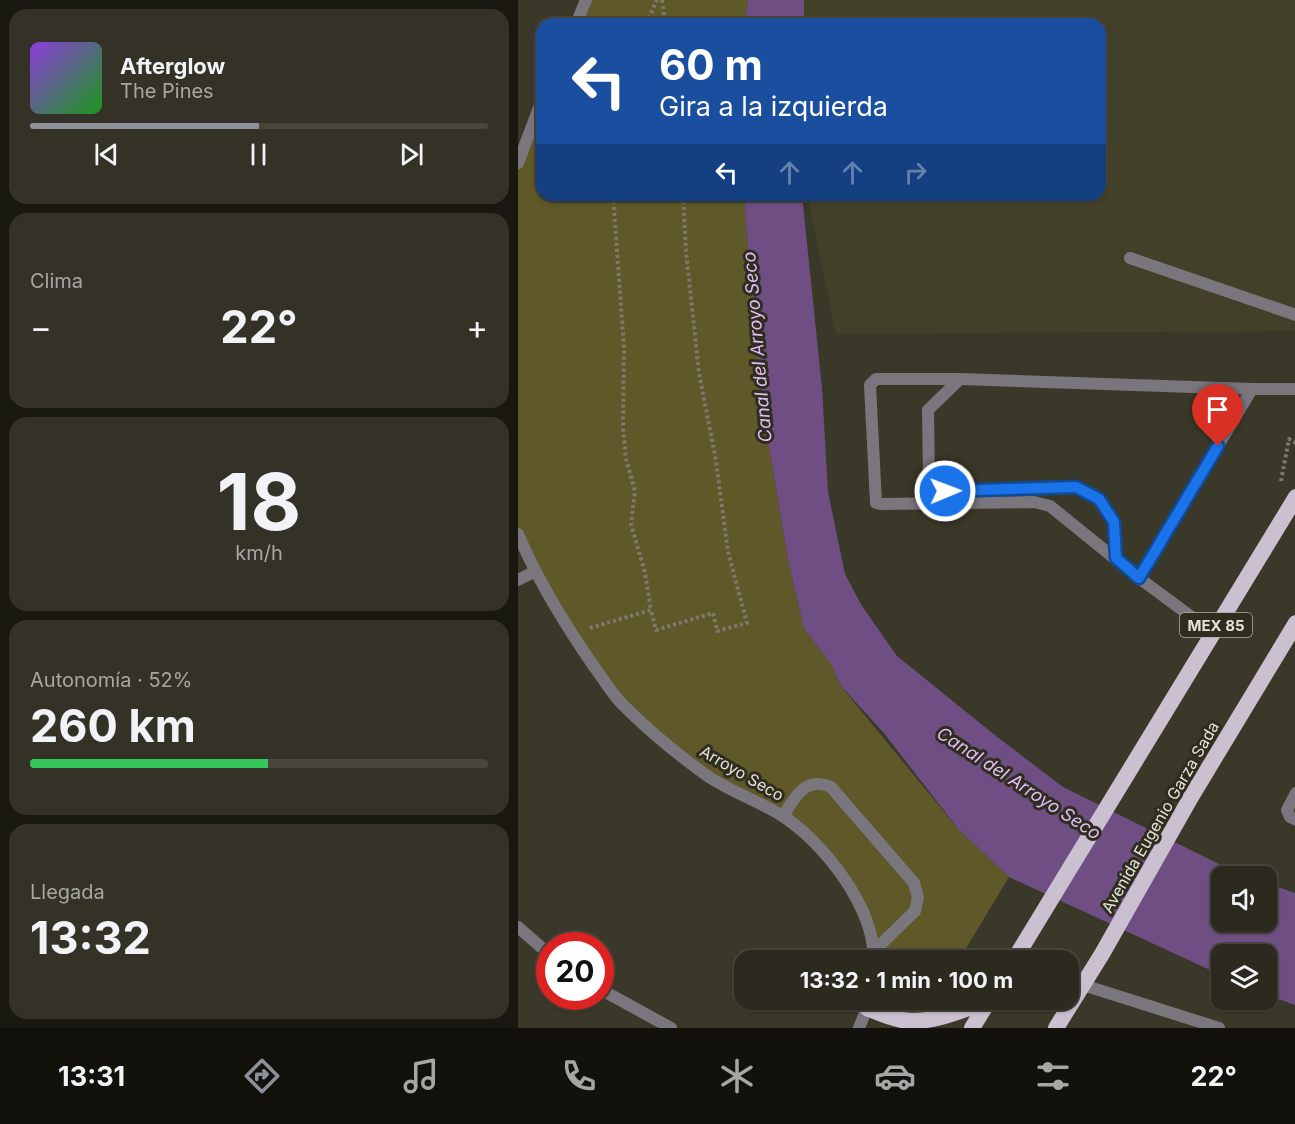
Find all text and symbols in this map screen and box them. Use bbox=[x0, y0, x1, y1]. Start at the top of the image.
text: 60 m bbox=[659, 39, 763, 90]
icon: left bbox=[560, 42, 638, 120]
text: Afterglow bbox=[120, 53, 225, 79]
text: The Pines bbox=[120, 79, 214, 103]
text: Gira a la izquierda bbox=[659, 90, 888, 123]
icon: previous bbox=[90, 138, 123, 171]
icon: pause bbox=[242, 138, 275, 171]
icon: next bbox=[395, 138, 428, 171]
icon: left bbox=[710, 156, 743, 189]
icon: ahead bbox=[773, 156, 806, 189]
icon: ahead bbox=[836, 156, 869, 189]
icon: right bbox=[899, 156, 932, 189]
water label: Canal del Arroyo Seco bbox=[738, 251, 776, 443]
text: Clima bbox=[30, 269, 83, 293]
text: 22° bbox=[220, 299, 298, 354]
text: − bbox=[30, 307, 52, 347]
text: + bbox=[466, 307, 488, 347]
pin bbox=[1192, 384, 1243, 446]
icon: arrive bbox=[1201, 393, 1234, 426]
text: 18 bbox=[217, 454, 301, 549]
position arrow bbox=[913, 459, 977, 523]
text: km/h bbox=[235, 541, 283, 565]
road number: MEX 85 bbox=[1180, 613, 1252, 637]
text: Autonomía · 52% bbox=[30, 668, 192, 692]
text: 260 km bbox=[30, 698, 196, 753]
street label: Avenida Eugenio Garza Sada bbox=[1097, 718, 1223, 916]
water label: Canal del Arroyo Seco bbox=[933, 722, 1105, 844]
street label: Arroyo Seco bbox=[697, 741, 787, 805]
map controls bbox=[1211, 866, 1277, 1010]
button: sound bbox=[1211, 866, 1277, 932]
text: Llegada bbox=[30, 880, 105, 904]
text: 13:32 bbox=[30, 910, 151, 965]
speed limit sign: 20 bbox=[536, 932, 614, 1010]
button: layers bbox=[1211, 944, 1277, 1010]
text: 13:32 · 1 min · 100 m bbox=[800, 967, 1013, 993]
icon: directions bbox=[241, 1055, 283, 1097]
icon: music bbox=[400, 1055, 442, 1097]
icon: phone bbox=[558, 1055, 600, 1097]
icon: climate bbox=[716, 1055, 758, 1097]
icon: car bbox=[874, 1055, 916, 1097]
icon: filters bbox=[1032, 1055, 1074, 1097]
text: 13:31 bbox=[58, 1060, 125, 1093]
text: 22° bbox=[1190, 1060, 1237, 1093]

